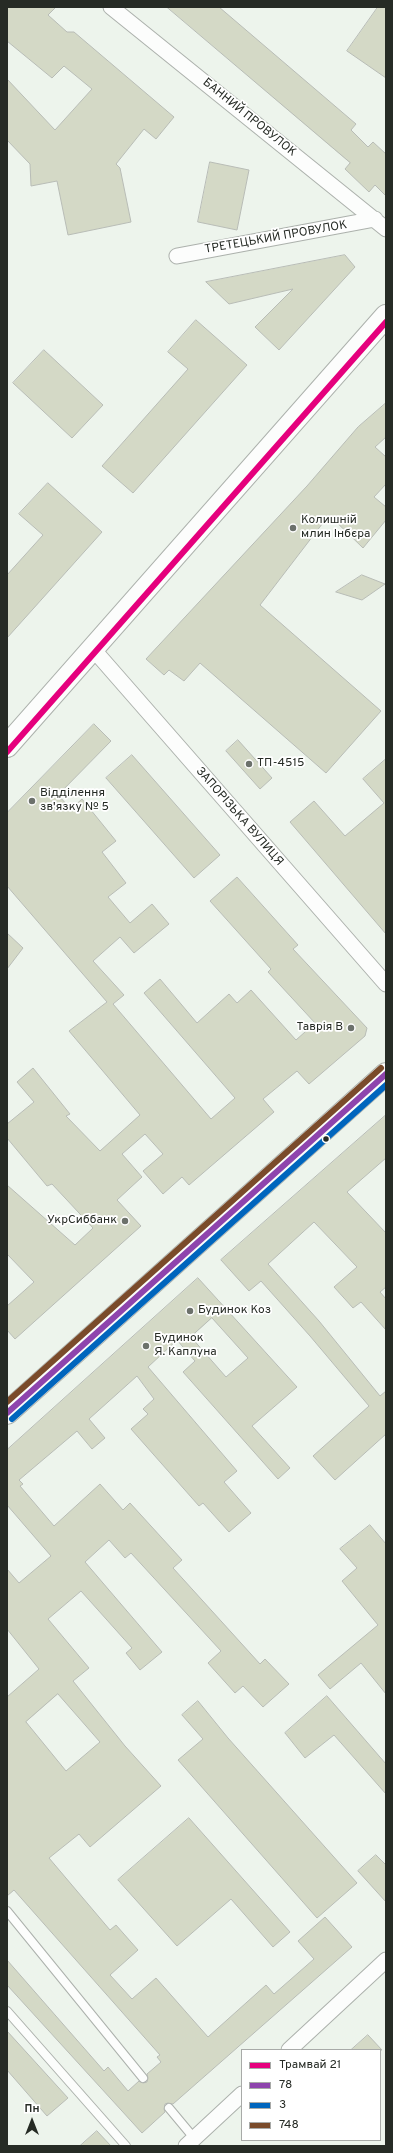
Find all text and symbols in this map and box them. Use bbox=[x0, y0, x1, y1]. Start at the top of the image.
street label: БАННИЙ ПРОВУЛОК bbox=[199, 76, 299, 160]
street label: ТРЕТЕЦЬКИЙ ПРОВУЛОК bbox=[204, 218, 348, 258]
place label: Колишній млин Інбєра bbox=[301, 514, 370, 542]
marker: Колишній млин Інбєра bbox=[288, 523, 298, 533]
place label: ТП-4515 bbox=[257, 757, 304, 771]
marker: ТП-4515 bbox=[244, 759, 254, 769]
street label: ЗАПОРІЗЬКА ВУЛИЦЯ bbox=[192, 765, 286, 869]
place label: Відділення зв'язку № 5 bbox=[40, 787, 109, 815]
marker: Відділення зв'язку № 5 bbox=[27, 796, 37, 806]
place label: Таврія В bbox=[297, 1021, 343, 1035]
marker: Таврія В bbox=[346, 1023, 356, 1033]
unlabelled marker bbox=[321, 1134, 331, 1144]
place label: УкрСиббанк bbox=[47, 1214, 117, 1228]
marker: УкрСиббанк bbox=[120, 1216, 130, 1226]
place label: Будинок Коз bbox=[198, 1304, 271, 1318]
marker: Будинок Коз bbox=[185, 1306, 195, 1316]
place label: Будинок Я. Каплуна bbox=[154, 1332, 217, 1360]
marker: Будинок Я. Каплуна bbox=[141, 1341, 151, 1351]
legend bbox=[241, 2049, 381, 2141]
text: Трамвай 21 bbox=[279, 2057, 341, 2073]
text: 78 bbox=[279, 2077, 292, 2093]
text: 3 bbox=[279, 2097, 286, 2113]
north arrow bbox=[12, 2101, 52, 2141]
text: Пн bbox=[25, 2102, 39, 2116]
text: 748 bbox=[279, 2117, 299, 2133]

